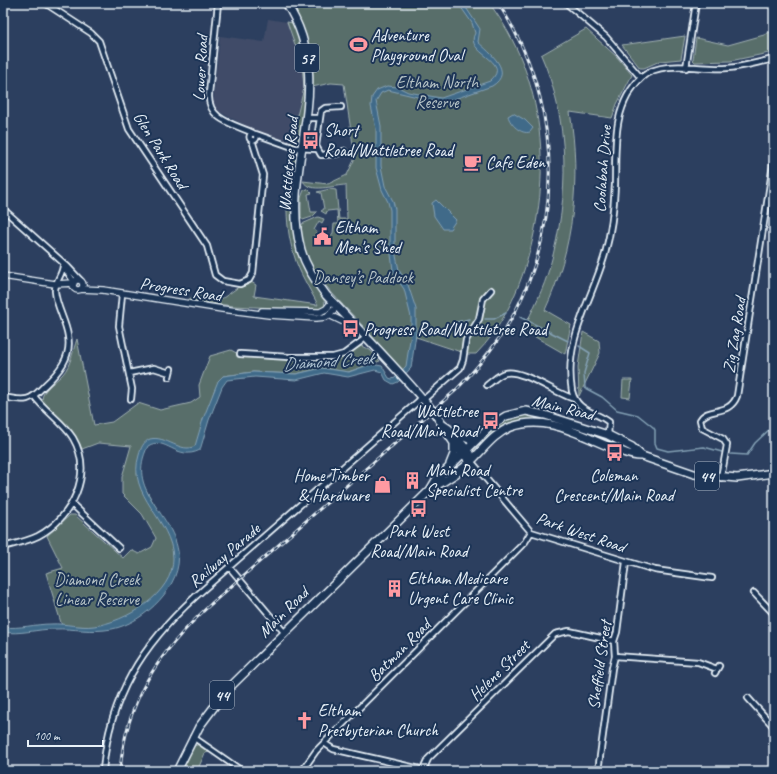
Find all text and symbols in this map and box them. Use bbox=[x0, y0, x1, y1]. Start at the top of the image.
place label: Adventure Playground Oval bbox=[371, 25, 466, 66]
street label: Lower Road bbox=[188, 32, 213, 102]
sports icon: Adventure Playground Oval bbox=[348, 35, 368, 55]
road number: 57 bbox=[295, 44, 319, 72]
park label: Eltham North Reserve bbox=[396, 72, 479, 113]
street label: Glen Park Road bbox=[129, 108, 194, 196]
street label: Wattletree Road bbox=[274, 114, 303, 212]
place label: Short Road/Wattletree Road bbox=[324, 120, 455, 161]
street label: Coolabah Drive bbox=[589, 123, 616, 213]
bus stop icon: Short Road/Wattletree Road bbox=[301, 130, 321, 150]
cafe icon: Cafe Eden bbox=[463, 152, 483, 172]
place label: Cafe Eden bbox=[486, 152, 546, 173]
place label: Eltham Men's Shed bbox=[335, 217, 403, 258]
public building icon: Eltham Men's Shed bbox=[312, 227, 332, 247]
park label: Dansey’s Paddock bbox=[313, 267, 415, 288]
street label: Progress Road bbox=[139, 273, 226, 307]
street label: Zig Zag Road bbox=[718, 293, 751, 374]
bus stop icon: Progress Road/Wattletree Road bbox=[341, 319, 361, 339]
place label: Progress Road/Wattletree Road bbox=[364, 319, 549, 340]
water label: Diamond Creek bbox=[282, 347, 377, 375]
street label: Main Road bbox=[530, 390, 599, 426]
place label: Wattletree Road/Main Road bbox=[381, 401, 481, 442]
bus stop icon: Wattletree Road/Main Road bbox=[481, 411, 501, 431]
bus stop icon: Coleman Crescent/Main Road bbox=[604, 443, 624, 463]
place label: Main Road Specialist Centre bbox=[426, 460, 524, 501]
road number: 44 bbox=[695, 462, 719, 490]
place label: Home Timber & Hardware bbox=[294, 465, 371, 506]
place label: Coleman Crescent/Main Road bbox=[554, 465, 677, 506]
building icon: Main Road Specialist Centre bbox=[403, 470, 423, 490]
shop icon: Home Timber & Hardware bbox=[372, 475, 392, 495]
bus stop icon: Park West Road/Main Road bbox=[409, 499, 429, 519]
street label: Park West Road bbox=[534, 507, 631, 559]
street label: Railway Parade bbox=[184, 518, 265, 592]
place label: Park West Road/Main Road bbox=[370, 521, 471, 562]
place label: Eltham Medicare Urgent Care Clinic bbox=[408, 568, 514, 609]
park label: Diamond Creek Linear Reserve bbox=[54, 569, 142, 610]
building icon: Eltham Medicare Urgent Care Clinic bbox=[385, 578, 405, 598]
street label: Main Road bbox=[254, 580, 315, 642]
street label: Batman Road bbox=[364, 613, 437, 686]
street label: Sheffield Street bbox=[583, 617, 616, 711]
street label: Helene Street bbox=[464, 634, 536, 705]
road number: 44 bbox=[210, 681, 234, 709]
place label: Eltham Presbyterian Church bbox=[318, 700, 439, 741]
church icon: Eltham Presbyterian Church bbox=[295, 710, 315, 730]
scale bar bbox=[28, 722, 103, 748]
text: 100 m bbox=[34, 728, 61, 744]

